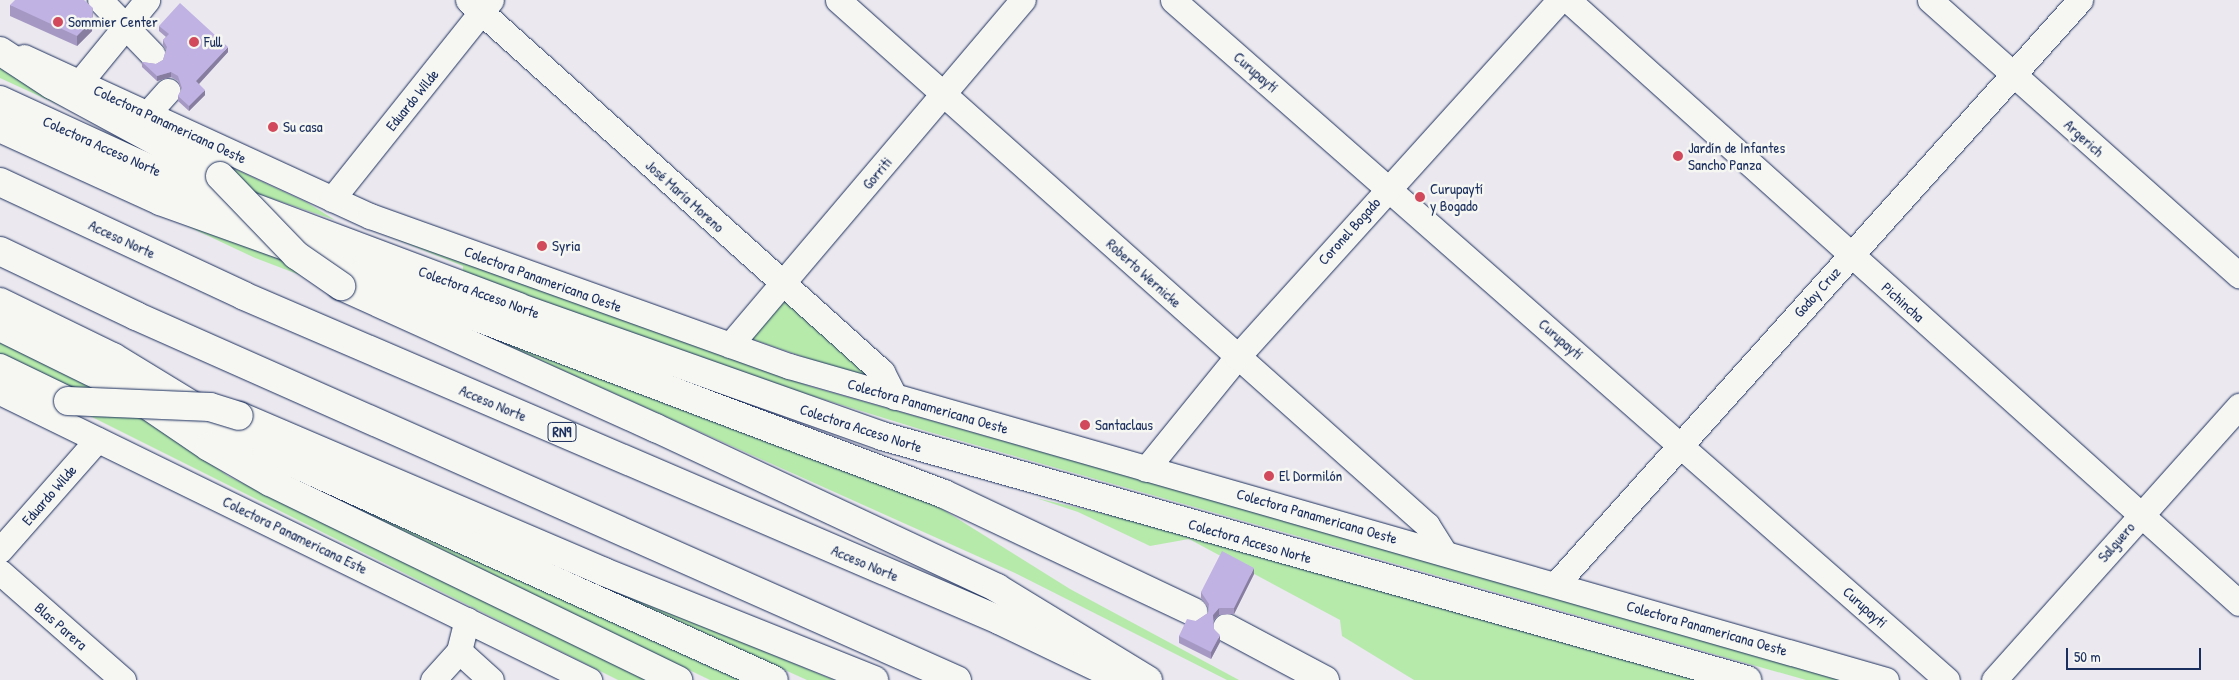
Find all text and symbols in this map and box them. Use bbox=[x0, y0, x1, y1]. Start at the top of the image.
place label: Sommier Center bbox=[68, 13, 158, 31]
marker: Sommier Center bbox=[52, 16, 64, 28]
place label: Full bbox=[204, 33, 222, 51]
marker: Full bbox=[188, 36, 200, 48]
street label: Curupaytí bbox=[1230, 48, 1282, 96]
street label: Eduardo Wilde bbox=[382, 66, 442, 134]
street label: Colectora Panamericana Oeste bbox=[91, 81, 249, 167]
street label: Colectora Acceso Norte bbox=[40, 112, 164, 180]
street label: Argerich bbox=[2061, 116, 2107, 160]
place label: Su casa bbox=[283, 118, 323, 136]
marker: Su casa bbox=[267, 121, 279, 133]
place label: Jardín de Infantes Sancho Panza bbox=[1688, 138, 1785, 173]
marker: Jardín de Infantes Sancho Panza bbox=[1672, 150, 1684, 162]
street label: Gorriti bbox=[858, 153, 896, 193]
street label: José María Moreno bbox=[642, 156, 728, 236]
place label: Curupaytí y Bogado bbox=[1430, 179, 1483, 214]
marker: Curupaytí y Bogado bbox=[1414, 191, 1426, 203]
street label: Coronel Bogado bbox=[1314, 194, 1384, 268]
street label: Acceso Norte bbox=[86, 216, 158, 262]
street label: Roberto Wernicke bbox=[1103, 235, 1185, 311]
place label: Syria bbox=[552, 237, 580, 255]
marker: Syria bbox=[536, 240, 548, 252]
street label: Colectora Panamericana Oeste bbox=[462, 242, 624, 316]
street label: Colectora Acceso Norte bbox=[416, 262, 542, 322]
street label: Godoy Cruz bbox=[1790, 263, 1844, 321]
street label: Pichincha bbox=[1878, 278, 1928, 326]
street label: Curupaytí bbox=[1535, 315, 1587, 363]
street label: Colectora Panamericana Oeste bbox=[846, 374, 1010, 438]
street label: Acceso Norte bbox=[457, 381, 529, 425]
street label: Colectora Acceso Norte bbox=[798, 400, 924, 456]
place label: Santaclaus bbox=[1095, 416, 1153, 434]
marker: Santaclaus bbox=[1079, 419, 1091, 431]
road number: RN9 bbox=[547, 421, 577, 444]
street label: Eduardo Wilde bbox=[18, 461, 80, 529]
place label: El Dormilón bbox=[1279, 467, 1342, 485]
marker: El Dormilón bbox=[1263, 470, 1275, 482]
street label: Colectora Panamericana Oeste bbox=[1235, 484, 1399, 548]
street label: Colectora Panamericana Este bbox=[220, 492, 370, 578]
street label: Colectora Acceso Norte bbox=[1186, 515, 1314, 567]
street label: Salguero bbox=[2094, 518, 2138, 566]
street label: Acceso Norte bbox=[829, 541, 901, 585]
street label: Curupaytí bbox=[1839, 583, 1891, 631]
street label: Colectora Panamericana Oeste bbox=[1625, 596, 1789, 660]
street label: Blas Parera bbox=[31, 598, 91, 654]
scale bar bbox=[2069, 638, 2204, 670]
text: 50 m bbox=[2074, 646, 2101, 667]

